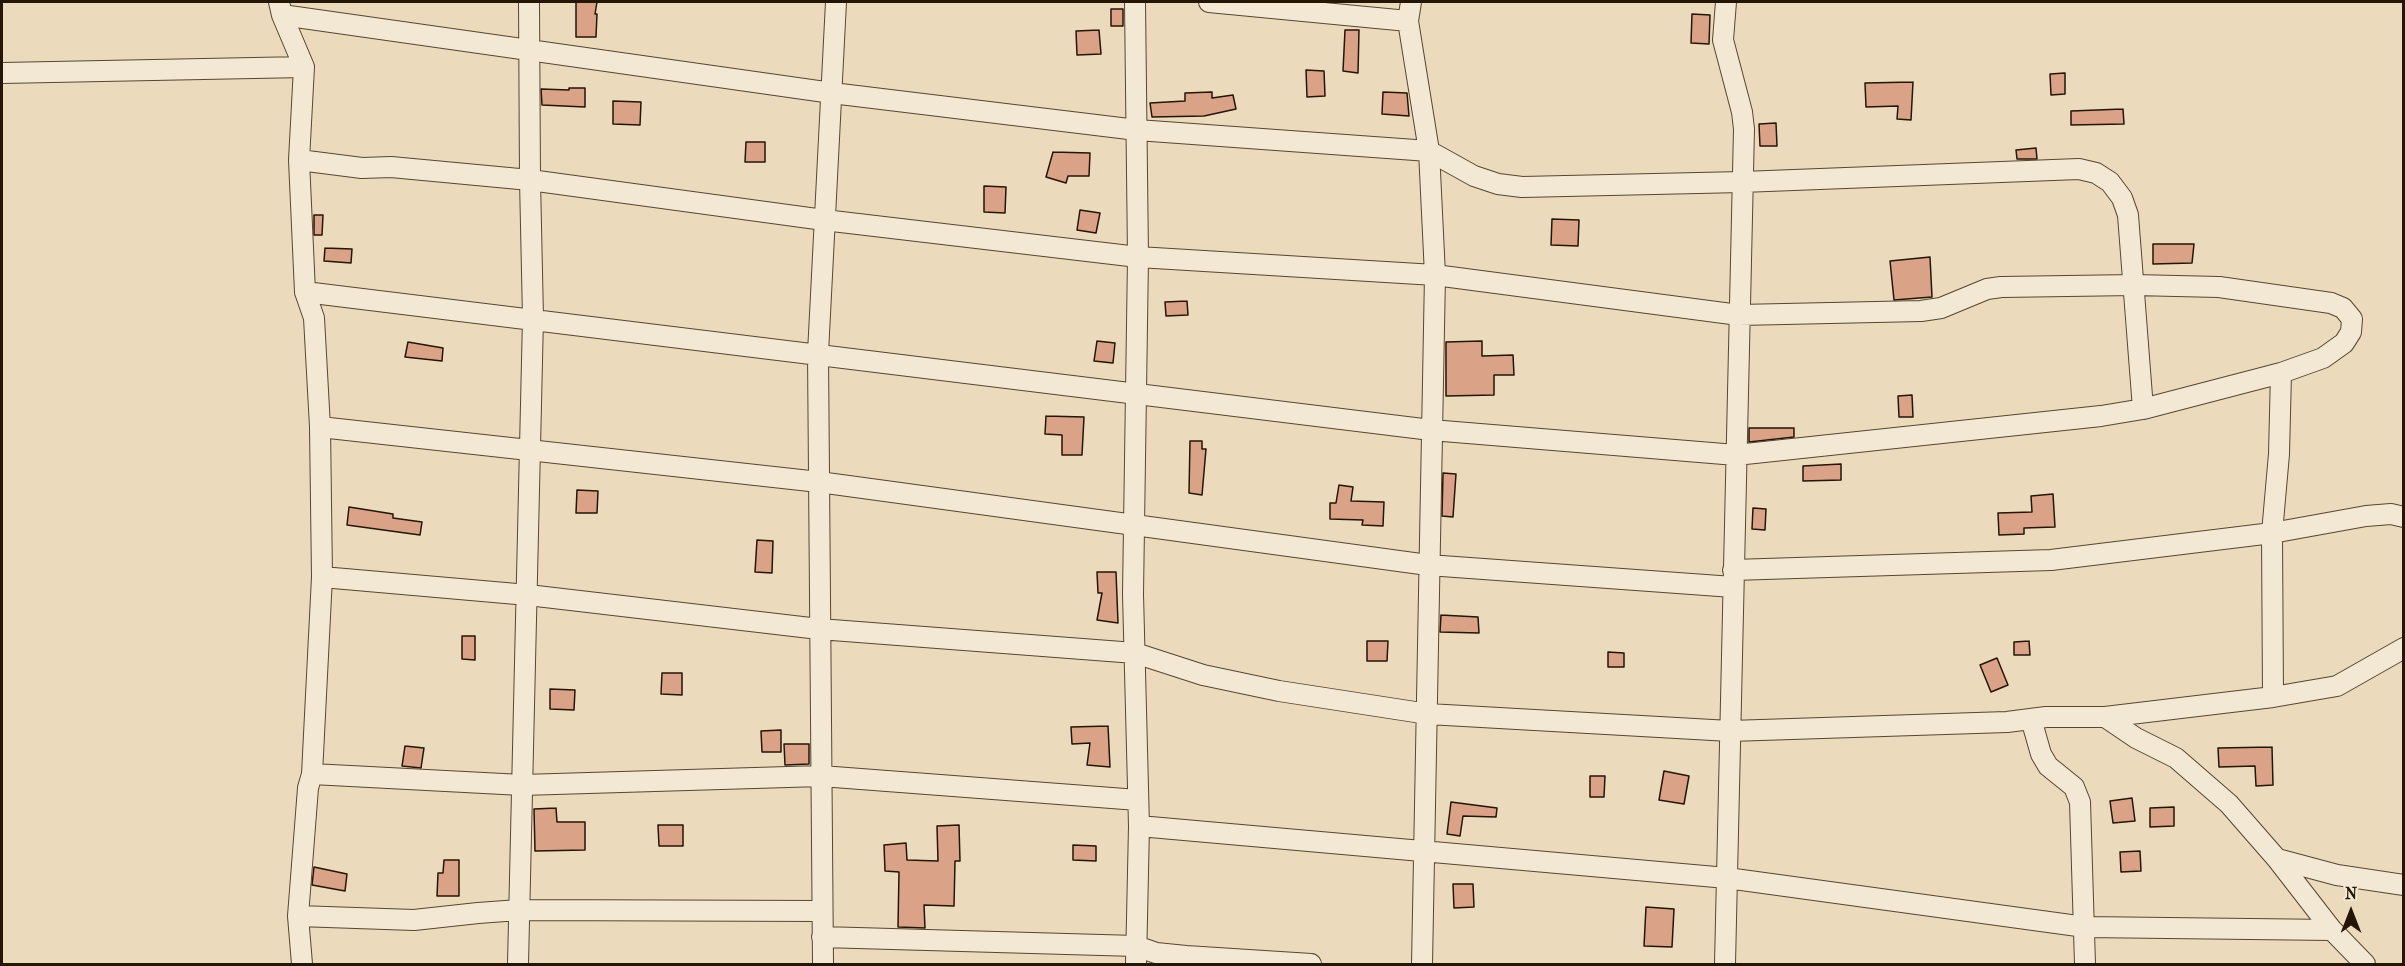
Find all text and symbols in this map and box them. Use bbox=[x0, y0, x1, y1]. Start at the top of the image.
north arrow bbox=[2321, 882, 2381, 942]
text: N bbox=[2345, 884, 2357, 903]

